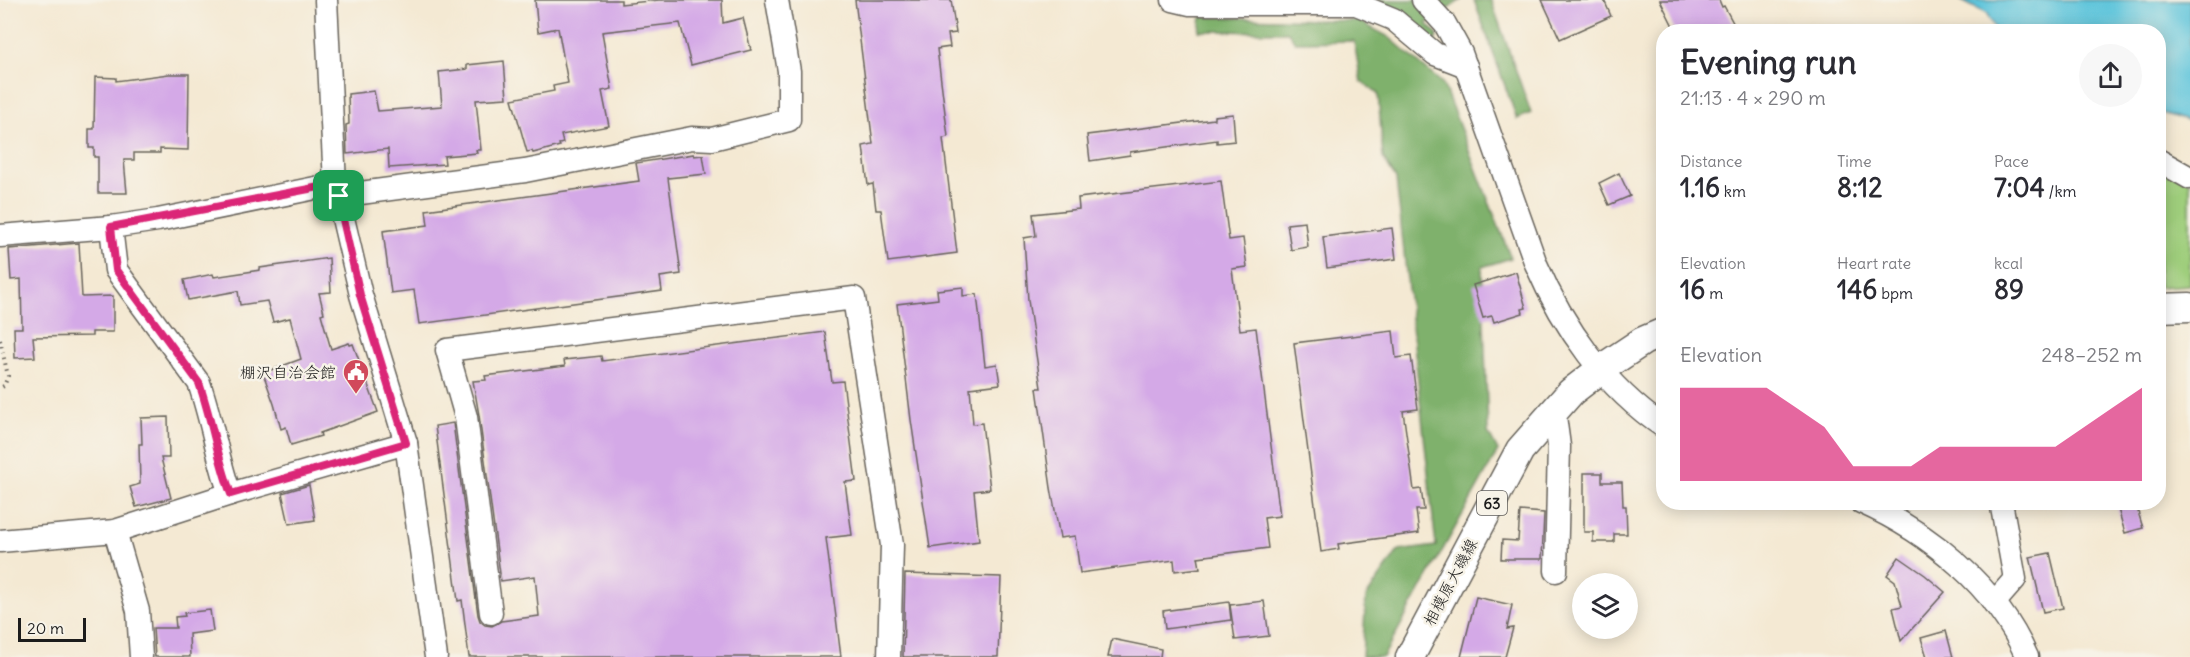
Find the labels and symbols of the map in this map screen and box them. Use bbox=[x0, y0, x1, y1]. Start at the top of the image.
pin bbox=[313, 170, 364, 221]
public building icon: 棚沢自治会館 bbox=[341, 357, 371, 395]
place label: 棚沢自治会館 bbox=[240, 362, 336, 382]
road number: 63 bbox=[1477, 491, 1507, 515]
street label: 相模原大磯線 bbox=[1419, 535, 1481, 629]
scale bar bbox=[18, 615, 86, 642]

